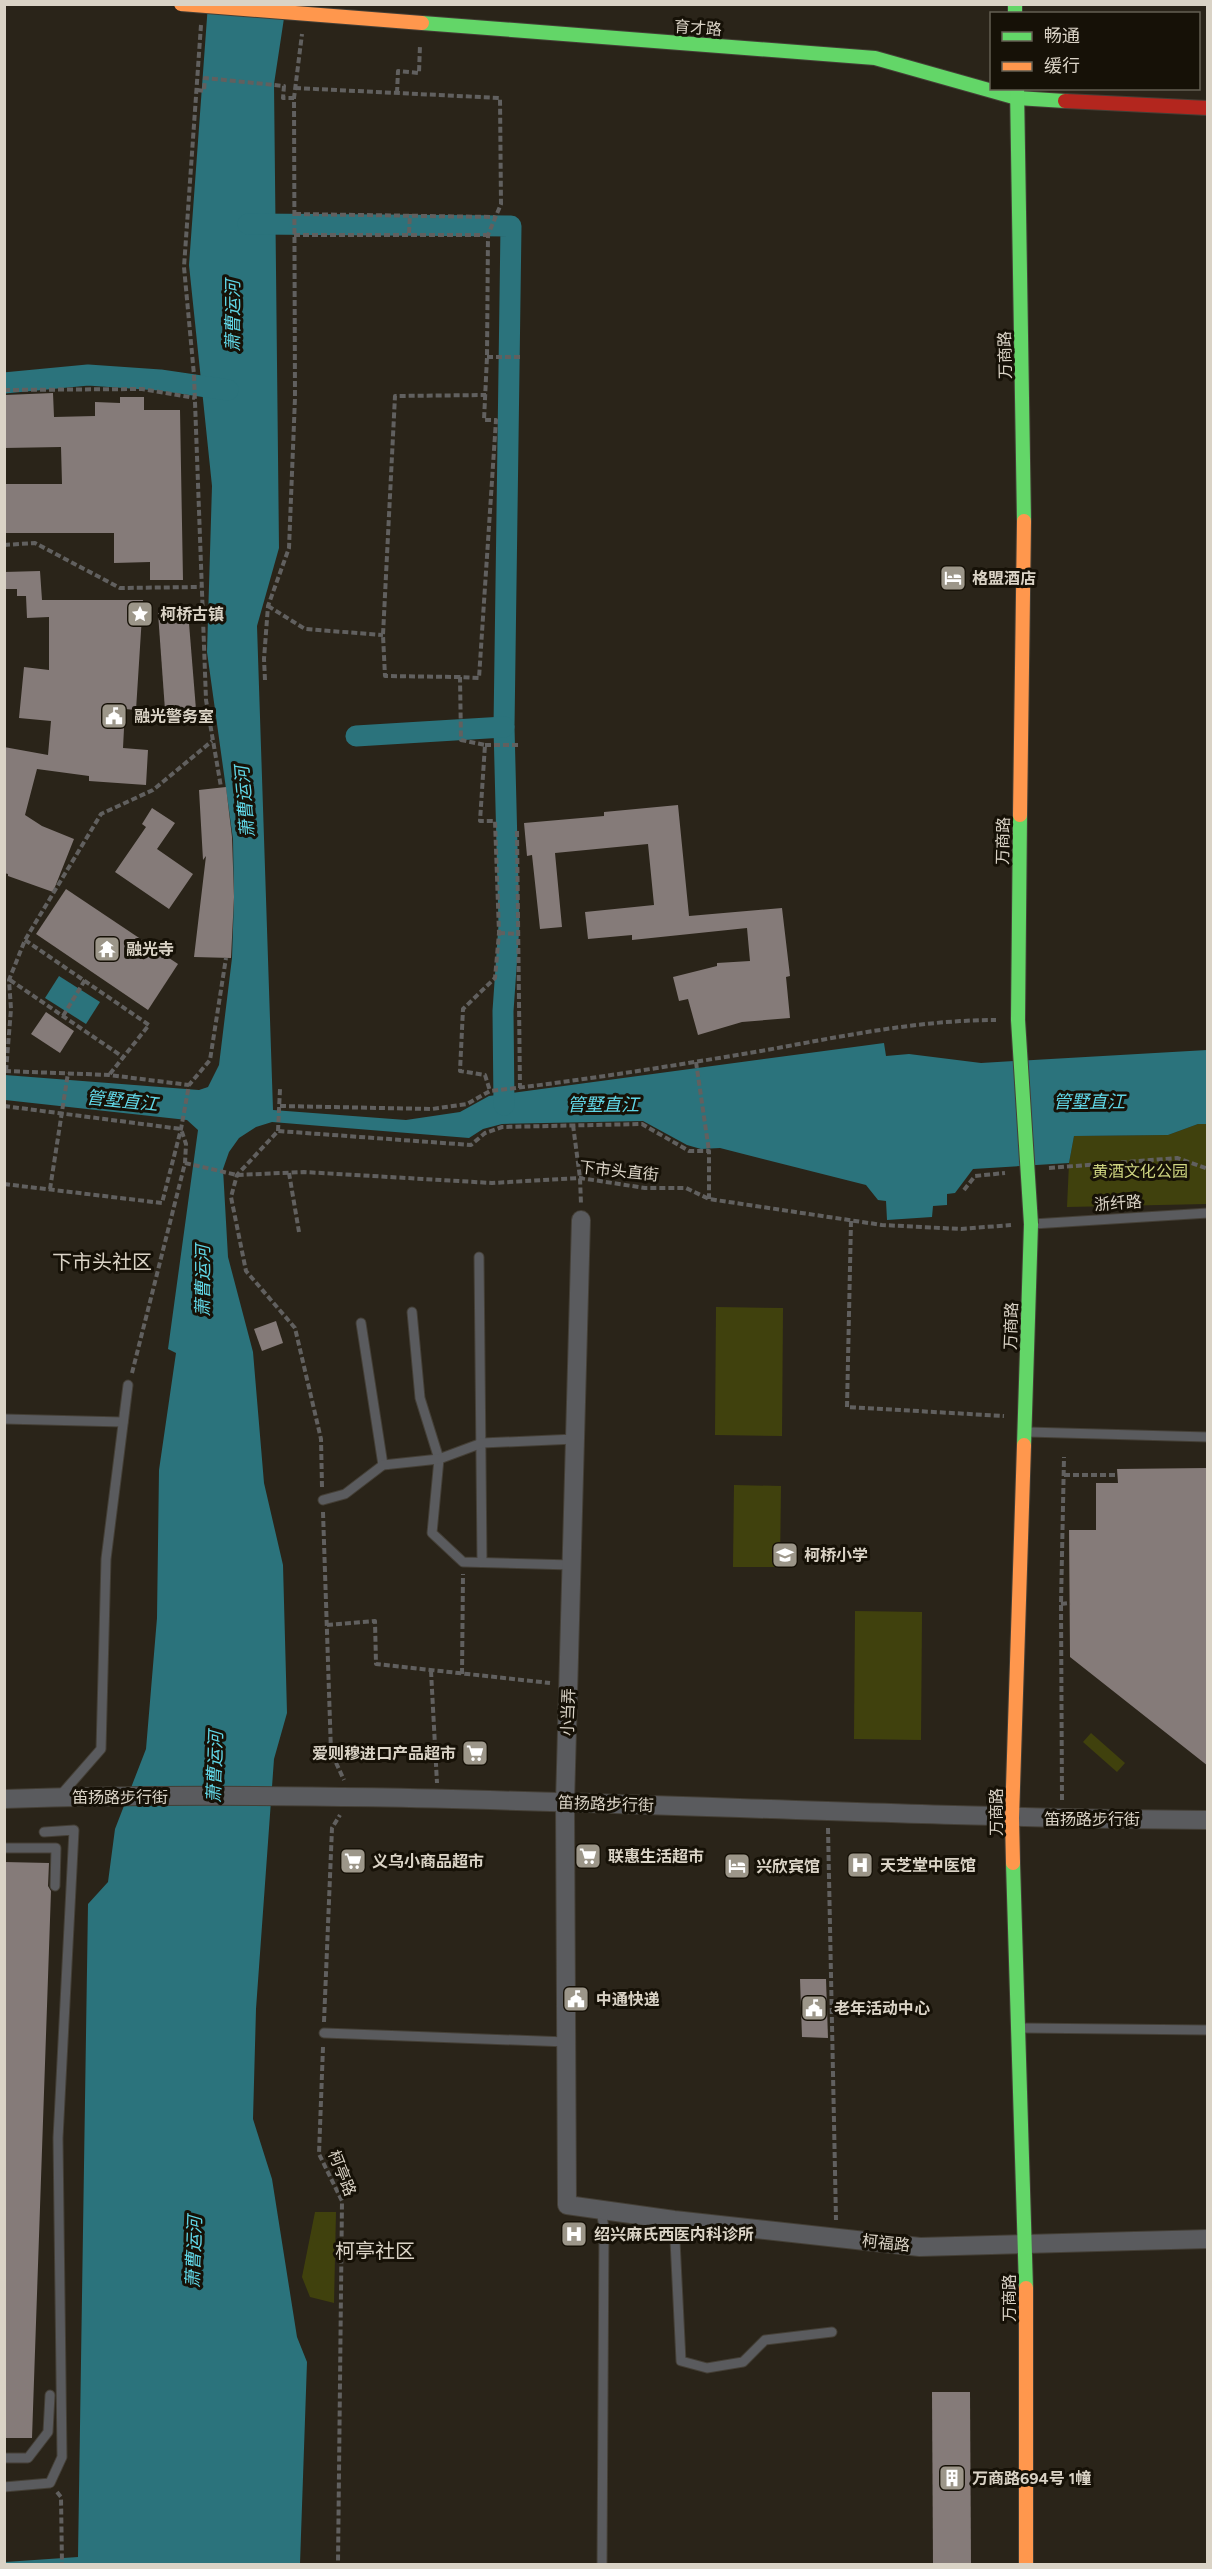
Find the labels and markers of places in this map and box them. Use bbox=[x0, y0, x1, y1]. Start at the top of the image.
hotel icon: 格盟酒店 bbox=[938, 563, 968, 593]
place label: 格盟酒店 bbox=[972, 569, 1036, 588]
place icon: 柯桥古镇 bbox=[125, 599, 155, 629]
place label: 柯桥古镇 bbox=[160, 605, 224, 624]
public building icon: 融光警务室 bbox=[99, 701, 129, 731]
place label: 融光警务室 bbox=[134, 707, 214, 726]
temple icon: 融光寺 bbox=[92, 934, 122, 964]
place label: 融光寺 bbox=[126, 940, 174, 959]
school or university icon: 柯桥小学 bbox=[770, 1540, 800, 1570]
place label: 柯桥小学 bbox=[804, 1546, 868, 1565]
supermarket icon: 爱则穆进口产品超市 bbox=[460, 1738, 490, 1768]
place label: 爱则穆进口产品超市 bbox=[312, 1744, 456, 1763]
supermarket icon: 联惠生活超市 bbox=[573, 1841, 603, 1871]
supermarket icon: 义乌小商品超市 bbox=[338, 1846, 368, 1876]
place label: 联惠生活超市 bbox=[608, 1847, 704, 1866]
hospital icon: 天芝堂中医馆 bbox=[845, 1850, 875, 1880]
hotel icon: 兴欣宾馆 bbox=[722, 1851, 752, 1881]
place label: 义乌小商品超市 bbox=[372, 1852, 484, 1871]
place label: 天芝堂中医馆 bbox=[880, 1856, 976, 1875]
place label: 兴欣宾馆 bbox=[756, 1857, 820, 1876]
public building icon: 中通快递 bbox=[561, 1984, 591, 2014]
place label: 中通快递 bbox=[596, 1990, 660, 2009]
public building icon: 老年活动中心 bbox=[799, 1993, 829, 2023]
place label: 老年活动中心 bbox=[834, 1999, 930, 2018]
hospital icon: 绍兴麻氏西医内科诊所 bbox=[559, 2219, 589, 2249]
place label: 绍兴麻氏西医内科诊所 bbox=[594, 2225, 754, 2244]
building icon: 万商路694号 1幢 bbox=[937, 2463, 967, 2493]
place label: 万商路694号 1幢 bbox=[972, 2469, 1091, 2488]

